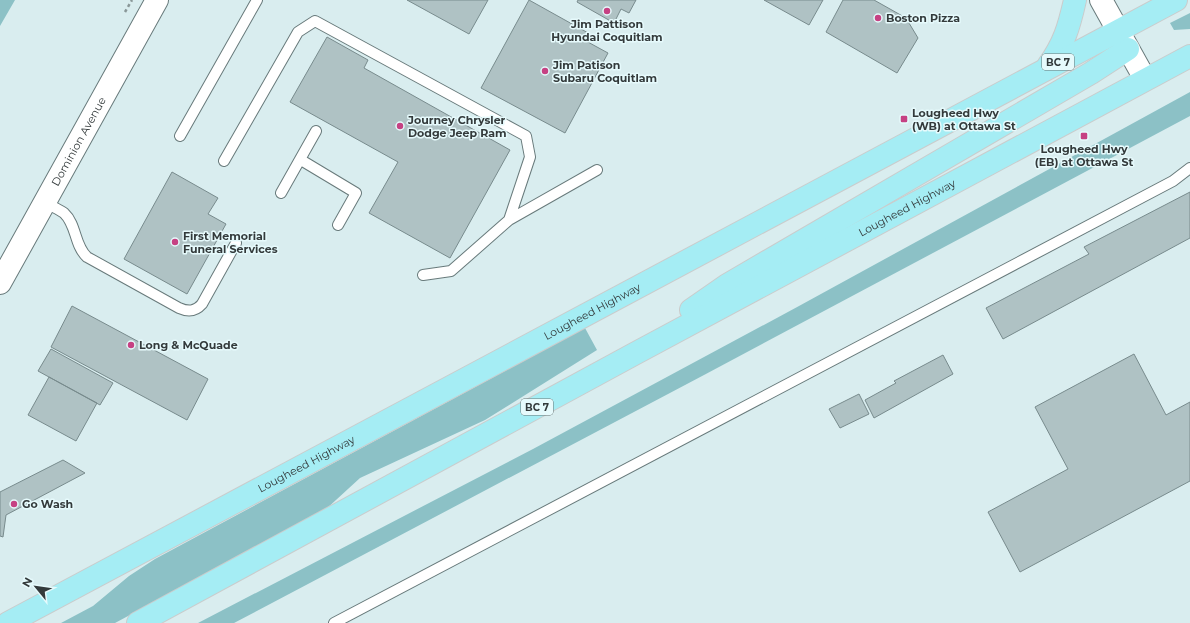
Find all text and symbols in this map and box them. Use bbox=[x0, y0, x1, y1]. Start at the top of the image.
marker: Jim Pattison Hyundai Coquitlam bbox=[602, 6, 612, 16]
place label: Boston Pizza bbox=[886, 11, 960, 25]
marker: Boston Pizza bbox=[873, 13, 883, 23]
place label: Jim Pattison Hyundai Coquitlam bbox=[551, 17, 663, 44]
road number: BC 7 bbox=[1042, 54, 1074, 70]
place label: Jim Patison Subaru Coquitlam bbox=[552, 58, 657, 85]
marker: Jim Patison Subaru Coquitlam bbox=[540, 66, 550, 76]
street label: Dominion Avenue bbox=[48, 94, 109, 188]
place label: Lougheed Hwy (WB) at Ottawa St bbox=[912, 106, 1016, 133]
place label: Journey Chrysler Dodge Jeep Ram bbox=[407, 113, 507, 140]
marker: Lougheed Hwy (WB) at Ottawa St bbox=[899, 114, 909, 124]
marker: Journey Chrysler Dodge Jeep Ram bbox=[395, 121, 405, 131]
marker: Lougheed Hwy (EB) at Ottawa St bbox=[1079, 131, 1089, 141]
place label: Lougheed Hwy (EB) at Ottawa St bbox=[1035, 142, 1133, 169]
street label: Lougheed Highway bbox=[856, 176, 958, 239]
place label: First Memorial Funeral Services bbox=[183, 229, 278, 256]
marker: First Memorial Funeral Services bbox=[170, 237, 180, 247]
street label: Lougheed Highway bbox=[541, 280, 643, 343]
place label: Long & McQuade bbox=[139, 338, 238, 352]
marker: Long & McQuade bbox=[126, 340, 136, 350]
road number: BC 7 bbox=[521, 399, 553, 415]
street label: Lougheed Highway bbox=[255, 432, 357, 495]
place label: Go Wash bbox=[22, 497, 73, 511]
marker: Go Wash bbox=[9, 499, 19, 509]
north arrow bbox=[16, 567, 56, 607]
text: N bbox=[19, 575, 36, 589]

